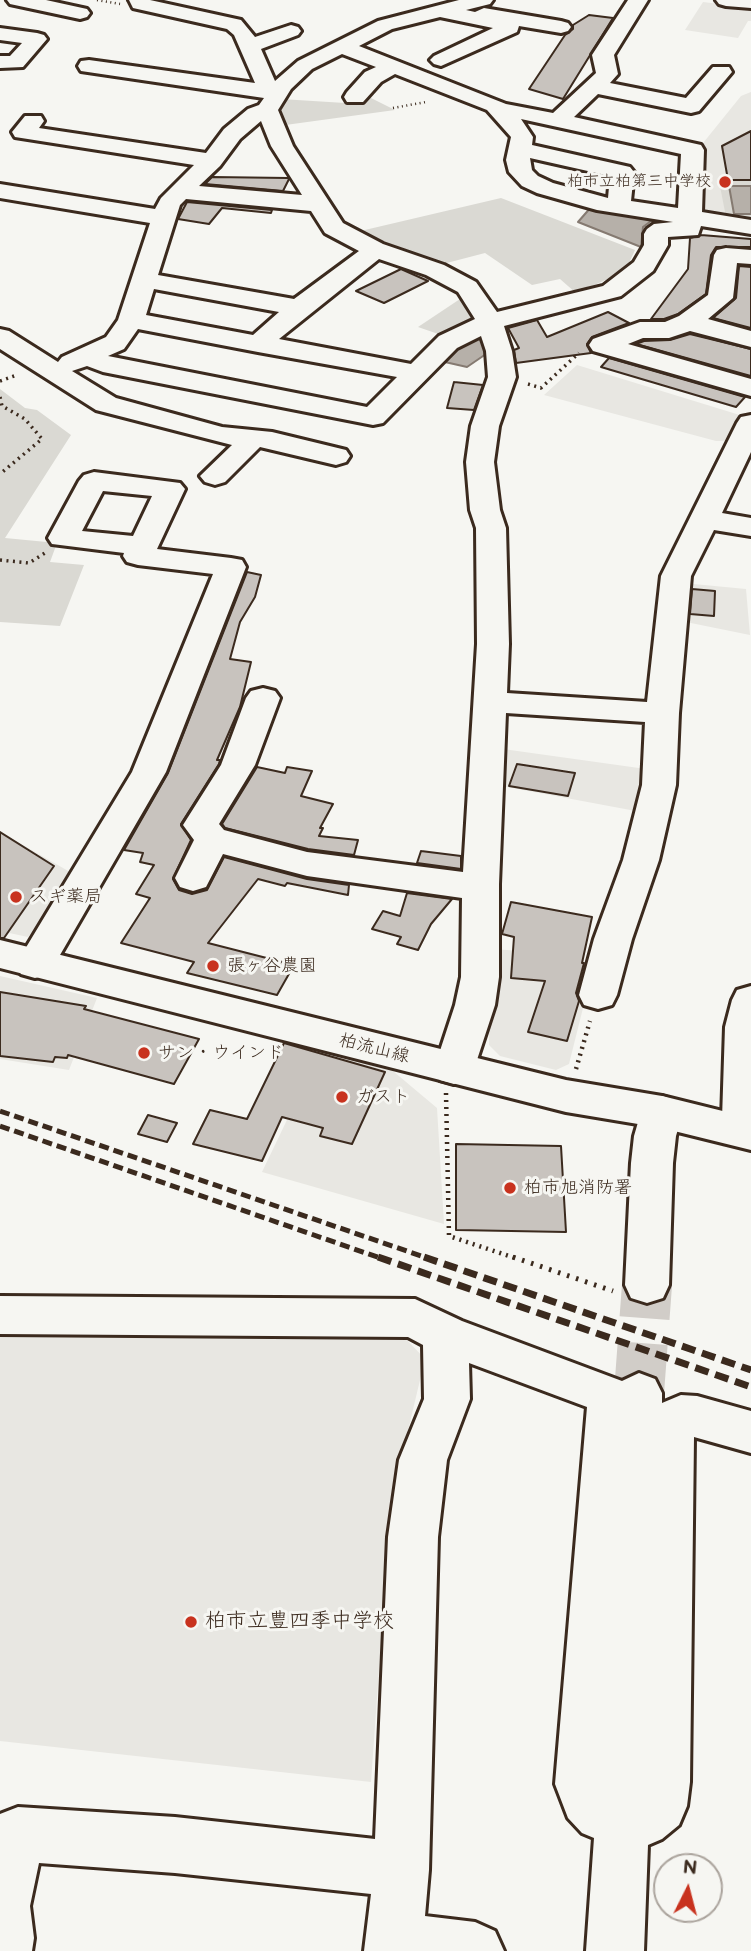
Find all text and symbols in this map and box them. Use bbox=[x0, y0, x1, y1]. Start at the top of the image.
place label: 柏市立柏第三中学校 bbox=[567, 172, 711, 192]
marker: 柏市立柏第三中学校 bbox=[717, 174, 733, 190]
place label: スギ薬局 bbox=[30, 886, 102, 908]
marker: スギ薬局 bbox=[8, 889, 24, 905]
place label: 張ヶ谷農園 bbox=[227, 955, 317, 977]
marker: 張ヶ谷農園 bbox=[205, 958, 221, 974]
street label: 柏流山線 bbox=[336, 1030, 412, 1068]
place label: サン・ウインド bbox=[158, 1042, 284, 1064]
marker: サン・ウインド bbox=[136, 1045, 152, 1061]
place label: ガスト bbox=[356, 1086, 410, 1108]
marker: ガスト bbox=[334, 1089, 350, 1105]
place label: 柏市旭消防署 bbox=[524, 1177, 632, 1199]
marker: 柏市旭消防署 bbox=[502, 1180, 518, 1196]
place label: 柏市立豊四季中学校 bbox=[205, 1609, 394, 1635]
marker: 柏市立豊四季中学校 bbox=[183, 1614, 199, 1630]
north arrow bbox=[653, 1853, 723, 1923]
text: N bbox=[682, 1856, 698, 1881]

